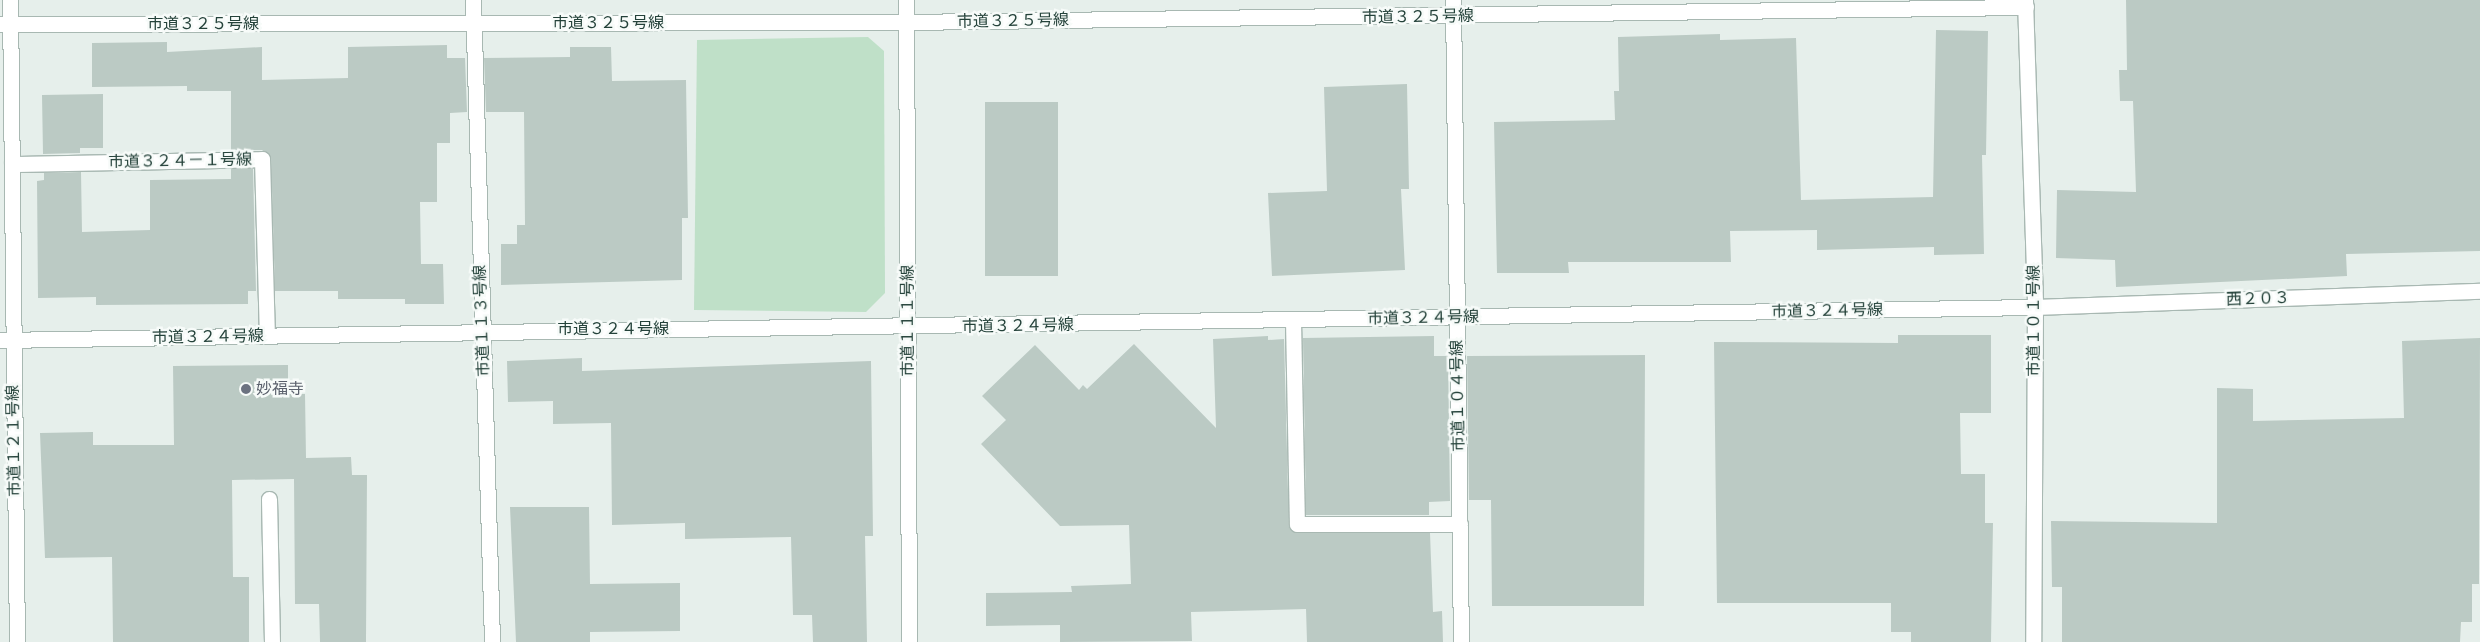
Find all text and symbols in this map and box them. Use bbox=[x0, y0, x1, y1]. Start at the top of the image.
street label: 市道３２５号線 bbox=[1362, 6, 1474, 28]
street label: 市道３２５号線 bbox=[957, 10, 1069, 32]
street label: 市道３２５号線 bbox=[552, 13, 664, 33]
street label: 市道３２５号線 bbox=[147, 14, 259, 34]
street label: 市道３２４－１号線 bbox=[108, 150, 252, 172]
street label: 市道１１３号線 bbox=[470, 265, 494, 377]
street label: 市道１１１号線 bbox=[898, 265, 918, 377]
street label: 市道１０１号線 bbox=[2024, 265, 2044, 377]
street label: 西２０３ bbox=[2226, 288, 2290, 310]
street label: 市道３２４号線 bbox=[1771, 300, 1883, 322]
street label: 市道３２４号線 bbox=[1367, 307, 1479, 329]
street label: 市道３２４号線 bbox=[962, 315, 1074, 337]
street label: 市道３２４号線 bbox=[557, 319, 669, 339]
street label: 市道３２４号線 bbox=[152, 326, 264, 348]
street label: 市道１０４号線 bbox=[1447, 340, 1469, 452]
place label: 妙福寺 bbox=[256, 379, 304, 399]
marker: 妙福寺 bbox=[240, 383, 252, 395]
street label: 市道１２１号線 bbox=[3, 385, 25, 497]

